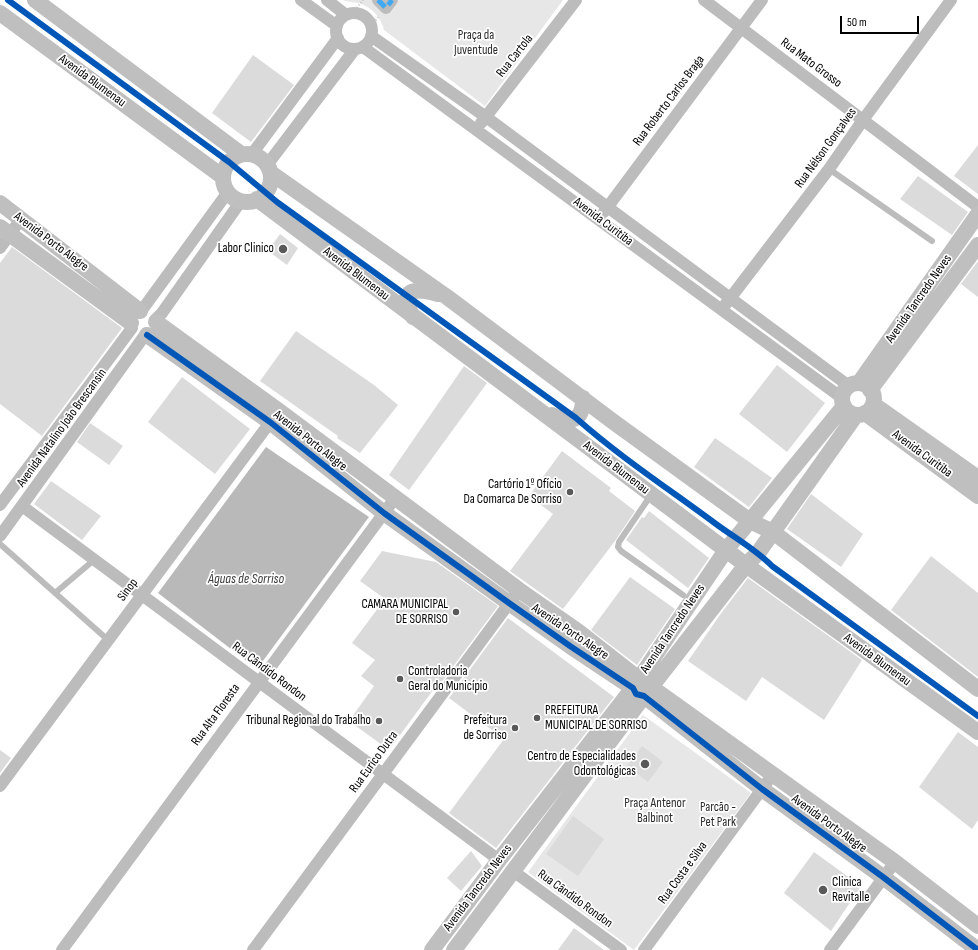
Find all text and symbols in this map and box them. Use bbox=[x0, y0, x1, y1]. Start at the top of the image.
scale bar bbox=[842, 8, 921, 34]
text: 50 m bbox=[847, 15, 867, 30]
park label: Praça da Juventude bbox=[454, 28, 498, 59]
street label: Rua Cartola bbox=[493, 31, 537, 81]
street label: Rua Mato Grosso bbox=[777, 35, 845, 91]
street label: Avenida Blumenau bbox=[55, 51, 129, 111]
street label: Rua Roberto Carlos Braga bbox=[630, 53, 708, 149]
street label: Rua Nélson Gonçalves bbox=[792, 105, 860, 191]
street label: Avenida Curitiba bbox=[570, 195, 636, 249]
street label: Avenida Porto Alegre bbox=[11, 209, 91, 275]
place label: Labor Clinico bbox=[218, 241, 274, 257]
marker: Labor Clinico bbox=[277, 243, 289, 255]
street label: Avenida Blumenau bbox=[320, 244, 392, 304]
street label: Avenida Tancredo Neves bbox=[883, 252, 955, 346]
street label: Avenida Natalino João Brescansin bbox=[14, 366, 110, 490]
street label: Avenida Porto Alegre bbox=[270, 407, 350, 475]
street label: Avenida Curitiba bbox=[889, 427, 955, 481]
street label: Avenida Blumenau bbox=[580, 438, 652, 498]
place label: Cartório 1º Ofício Da Comarca De Sorriso bbox=[463, 477, 562, 508]
marker: Cartório 1º Ofício Da Comarca De Sorriso bbox=[565, 487, 575, 497]
water label: Águas de Sorriso bbox=[208, 571, 284, 587]
street label: Sinop bbox=[114, 576, 142, 604]
street label: Avenida Tancredo Neves bbox=[637, 581, 709, 677]
place label: CAMARA MUNICIPAL DE SORRISO bbox=[361, 597, 448, 628]
street label: Avenida Porto Alegre bbox=[529, 601, 611, 663]
marker: CAMARA MUNICIPAL DE SORRISO bbox=[451, 607, 461, 617]
street label: Avenida Blumenau bbox=[840, 630, 914, 690]
street label: Rua Cândido Rondon bbox=[229, 639, 309, 705]
place label: Controladoria Geral do Município bbox=[408, 664, 488, 695]
marker: Controladoria Geral do Município bbox=[395, 674, 405, 684]
street label: Rua Alta Floresta bbox=[188, 681, 244, 749]
place label: PREFEITURA MUNICIPAL DE SORRISO bbox=[545, 703, 647, 734]
place label: Tribunal Regional do Trabalho bbox=[246, 713, 371, 729]
place label: Prefeitura de Sorriso bbox=[463, 713, 507, 744]
marker: PREFEITURA MUNICIPAL DE SORRISO bbox=[532, 713, 542, 723]
marker: Tribunal Regional do Trabalho bbox=[374, 716, 384, 726]
marker: Prefeitura de Sorriso bbox=[510, 723, 520, 733]
street label: Rua Eurico Dutra bbox=[346, 728, 402, 796]
place label: Centro de Especialidades Odontológicas bbox=[527, 749, 636, 780]
marker: Centro de Especialidades Odontológicas bbox=[639, 758, 651, 770]
street label: Avenida Porto Alegre bbox=[788, 791, 870, 857]
park label: Praça Antenor Balbinot bbox=[624, 796, 686, 827]
park label: Parcão - Pet Park bbox=[700, 800, 736, 831]
street label: Rua Costa e Silva bbox=[655, 839, 711, 907]
street label: Avenida Tancredo Neves bbox=[440, 842, 516, 934]
street label: Rua Cândido Rondon bbox=[534, 867, 616, 931]
place label: Clinica Revitalle bbox=[832, 875, 869, 906]
marker: Clinica Revitalle bbox=[817, 884, 829, 896]

